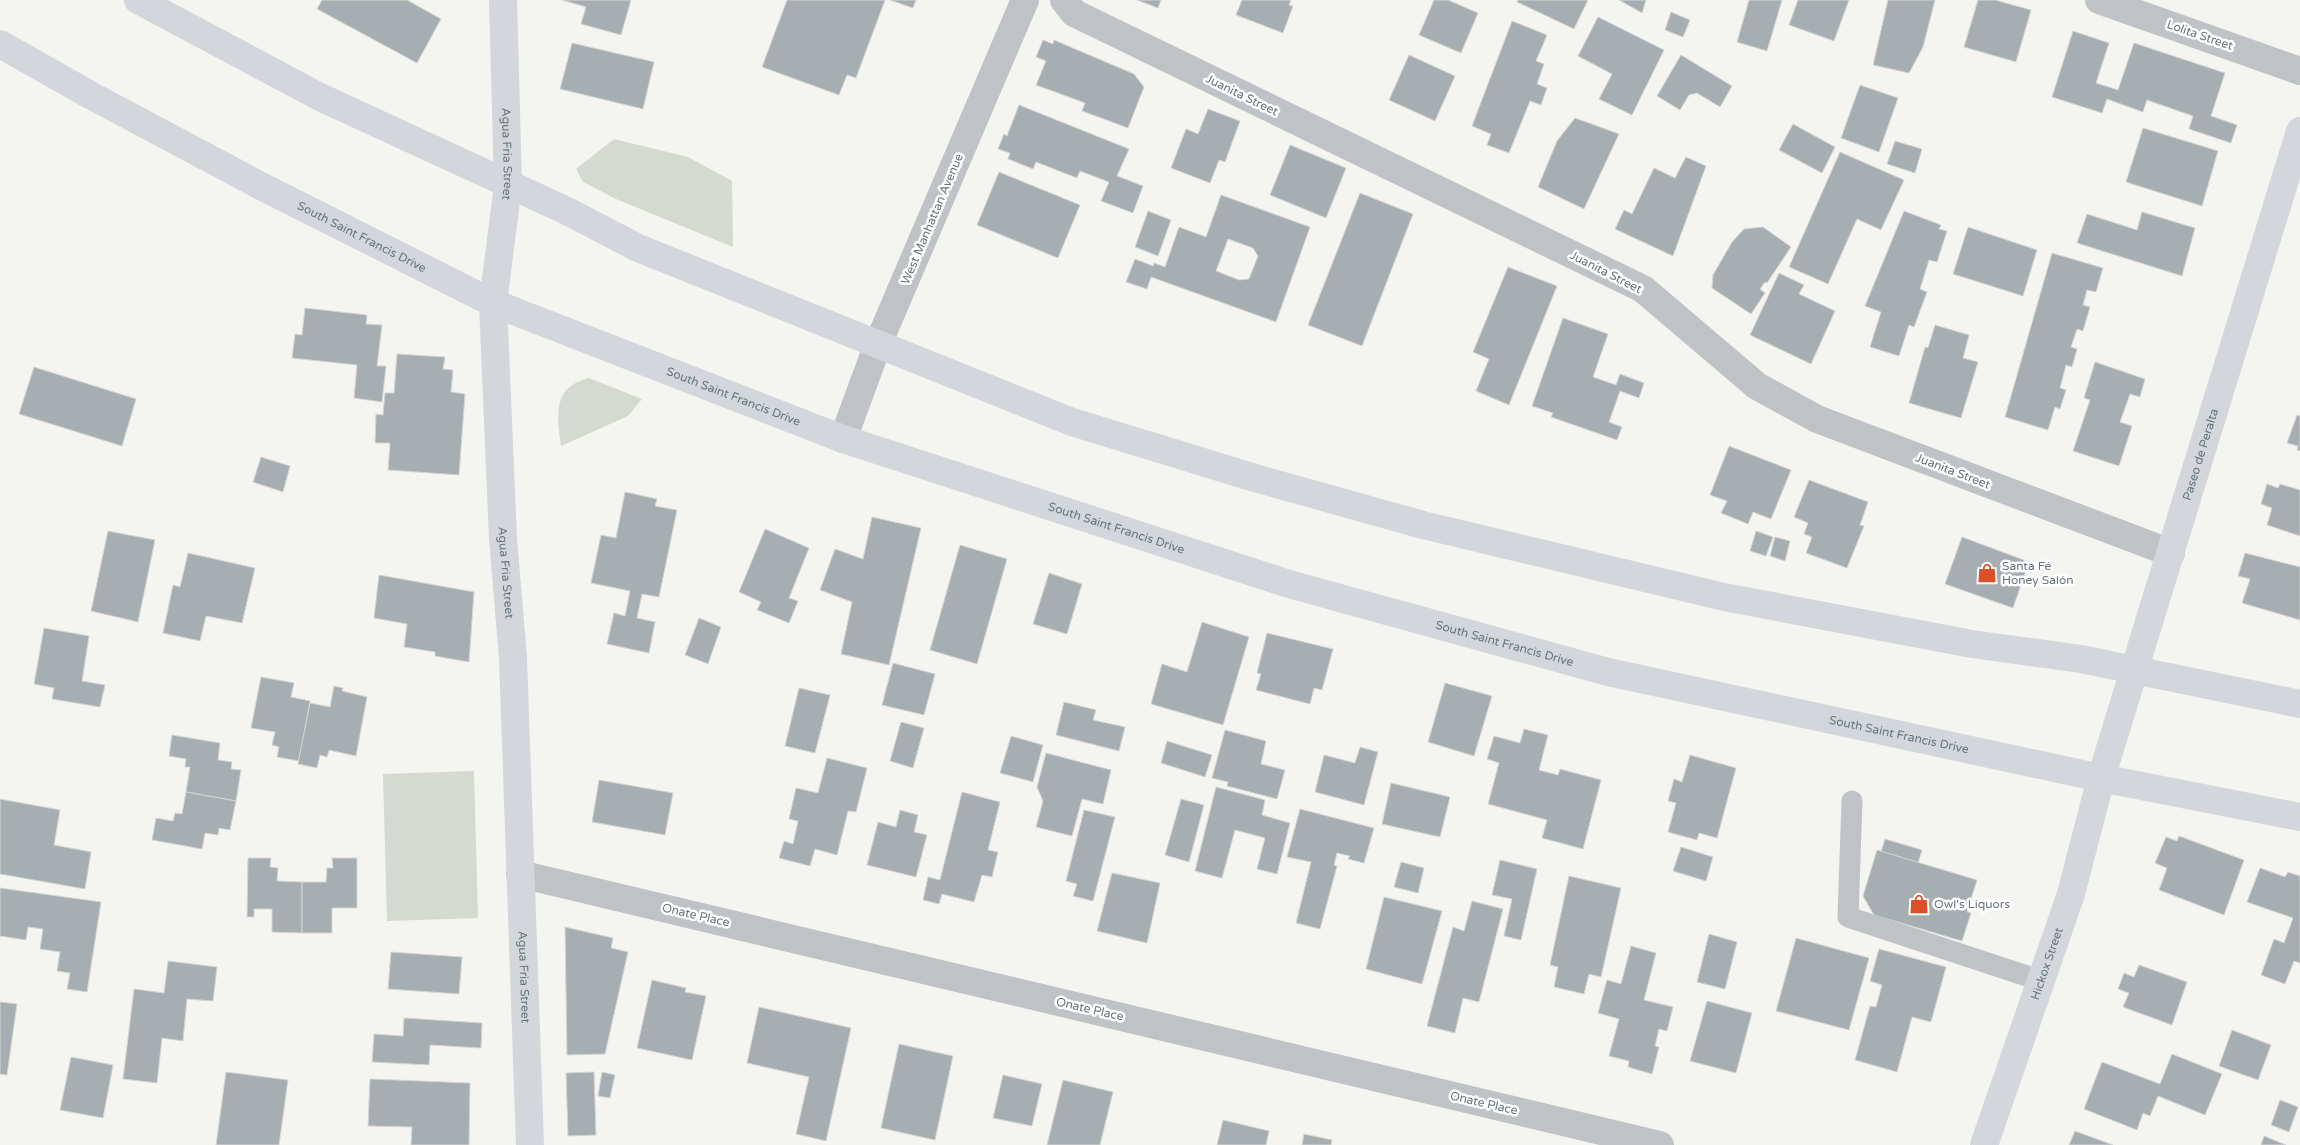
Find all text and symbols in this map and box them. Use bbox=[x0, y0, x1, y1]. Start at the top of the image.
street label: Lolita Street bbox=[2165, 17, 2235, 53]
street label: Juanita Street bbox=[1204, 71, 1281, 119]
street label: Agua Fria Street bbox=[499, 108, 515, 201]
street label: West Manhattan Avenue bbox=[898, 151, 966, 286]
street label: South Saint Francis Drive bbox=[295, 198, 429, 275]
street label: Juanita Street bbox=[1568, 248, 1645, 296]
street label: South Saint Francis Drive bbox=[664, 364, 803, 429]
street label: Paseo de Peralta bbox=[2180, 407, 2221, 502]
street label: Juanita Street bbox=[1914, 450, 1993, 492]
street label: South Saint Francis Drive bbox=[1046, 499, 1187, 557]
street label: Agua Fria Street bbox=[495, 526, 517, 620]
place label: Santa Fé Honey Salón bbox=[2002, 559, 2074, 587]
shop icon: Santa Fé Honey Salón bbox=[1976, 562, 1998, 584]
street label: South Saint Francis Drive bbox=[1434, 618, 1575, 669]
street label: South Saint Francis Drive bbox=[1828, 713, 1970, 756]
shop icon: Owl's Liquors bbox=[1908, 893, 1930, 915]
place label: Owl's Liquors bbox=[1934, 897, 2010, 911]
street label: Onate Place bbox=[661, 900, 731, 930]
street label: Hickox Street bbox=[2028, 925, 2066, 1002]
street label: Agua Fria Street bbox=[516, 931, 533, 1024]
street label: Onate Place bbox=[1055, 994, 1125, 1024]
street label: Onate Place bbox=[1449, 1088, 1519, 1118]

